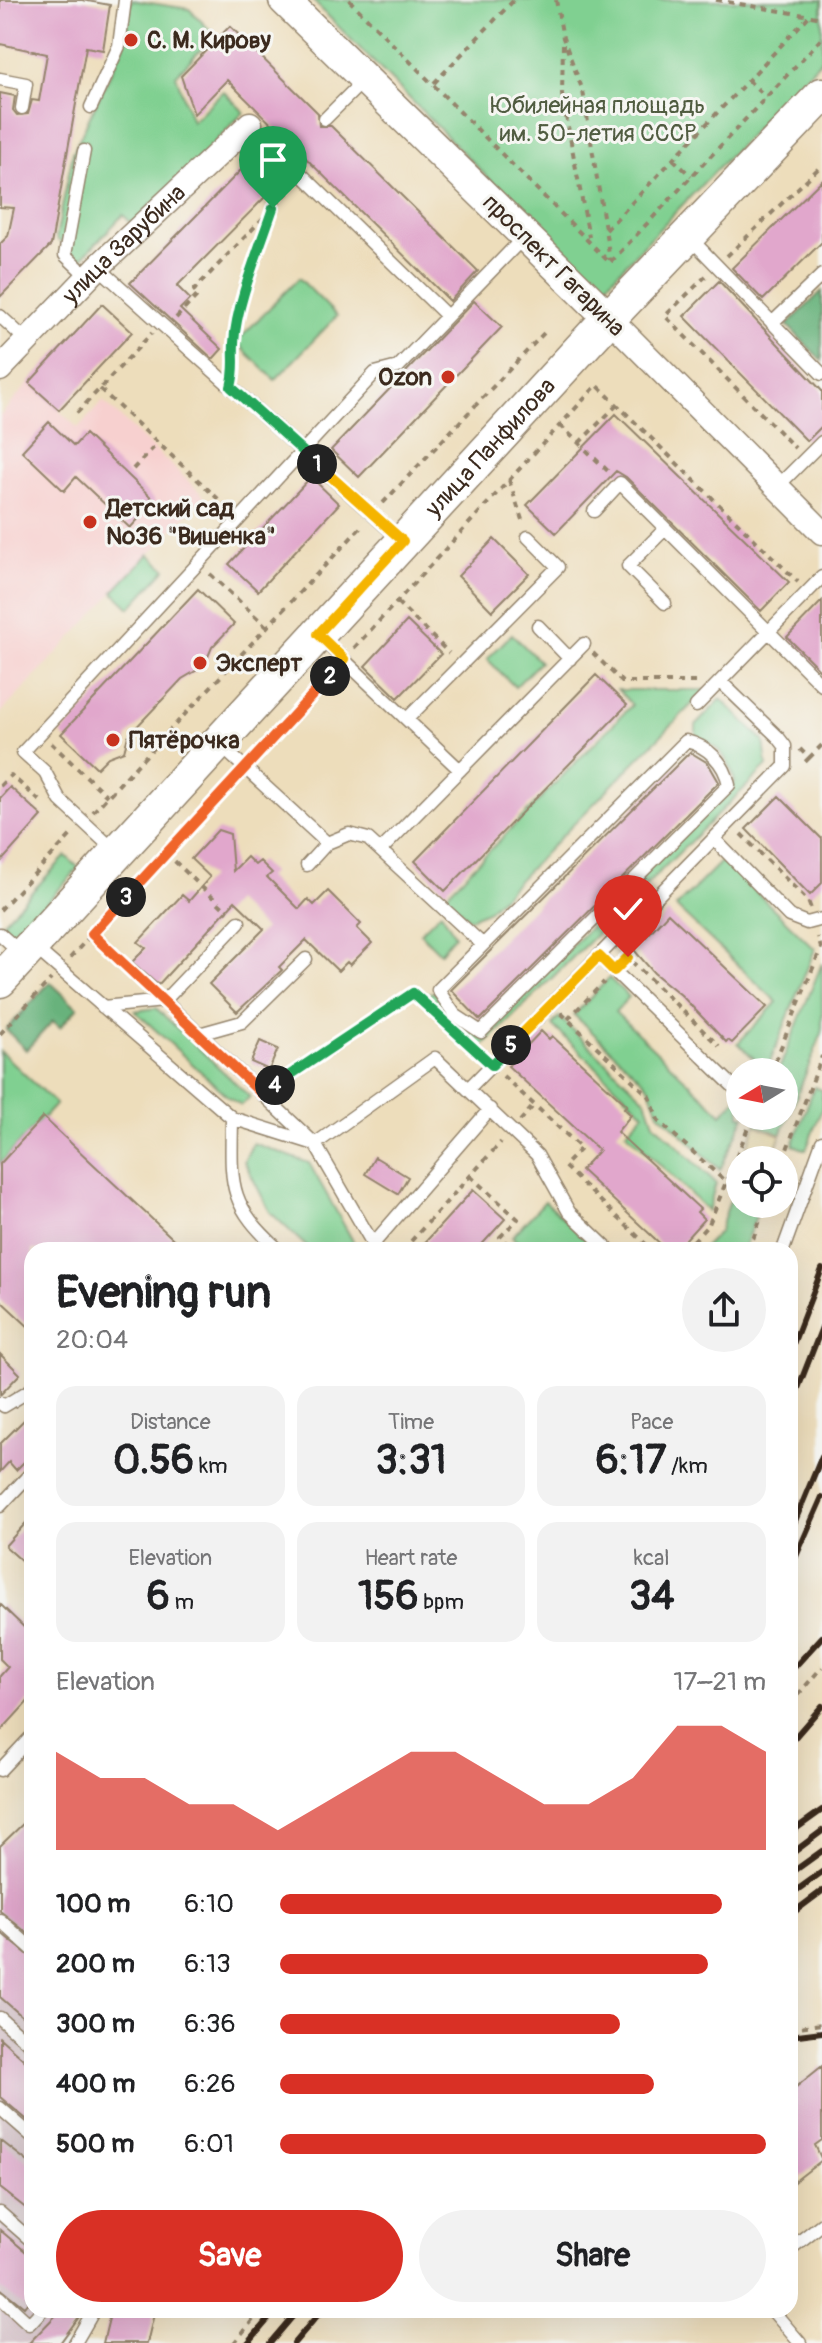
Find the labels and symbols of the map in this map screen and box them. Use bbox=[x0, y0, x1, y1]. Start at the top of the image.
place label: С. М. Кирову bbox=[147, 26, 272, 55]
marker: С. М. Кирову bbox=[122, 31, 140, 49]
park label: Юбилейная площадь им. 50-летия СССР bbox=[491, 91, 705, 148]
pin bbox=[239, 126, 307, 208]
street label: улица Зарубина bbox=[56, 178, 192, 311]
street label: проспект Гагарина bbox=[476, 188, 631, 343]
place label: Ozon bbox=[378, 363, 432, 392]
marker: Ozon bbox=[439, 368, 457, 386]
street label: улица Панфилова bbox=[419, 372, 562, 524]
pin: 1 bbox=[297, 444, 337, 484]
place label: Детский сад №36 "Вишенка" bbox=[104, 494, 276, 551]
marker: Детский сад №36 "Вишенка" bbox=[81, 513, 99, 531]
place label: Эксперт bbox=[216, 649, 303, 678]
marker: Эксперт bbox=[191, 654, 209, 672]
pin: 2 bbox=[310, 656, 350, 696]
place label: Пятёрочка bbox=[129, 726, 240, 755]
marker: Пятёрочка bbox=[104, 731, 122, 749]
pin bbox=[594, 875, 662, 957]
pin: 3 bbox=[106, 877, 146, 917]
pin: 5 bbox=[491, 1025, 531, 1065]
north arrow bbox=[726, 1058, 798, 1130]
pin: 4 bbox=[255, 1065, 295, 1105]

